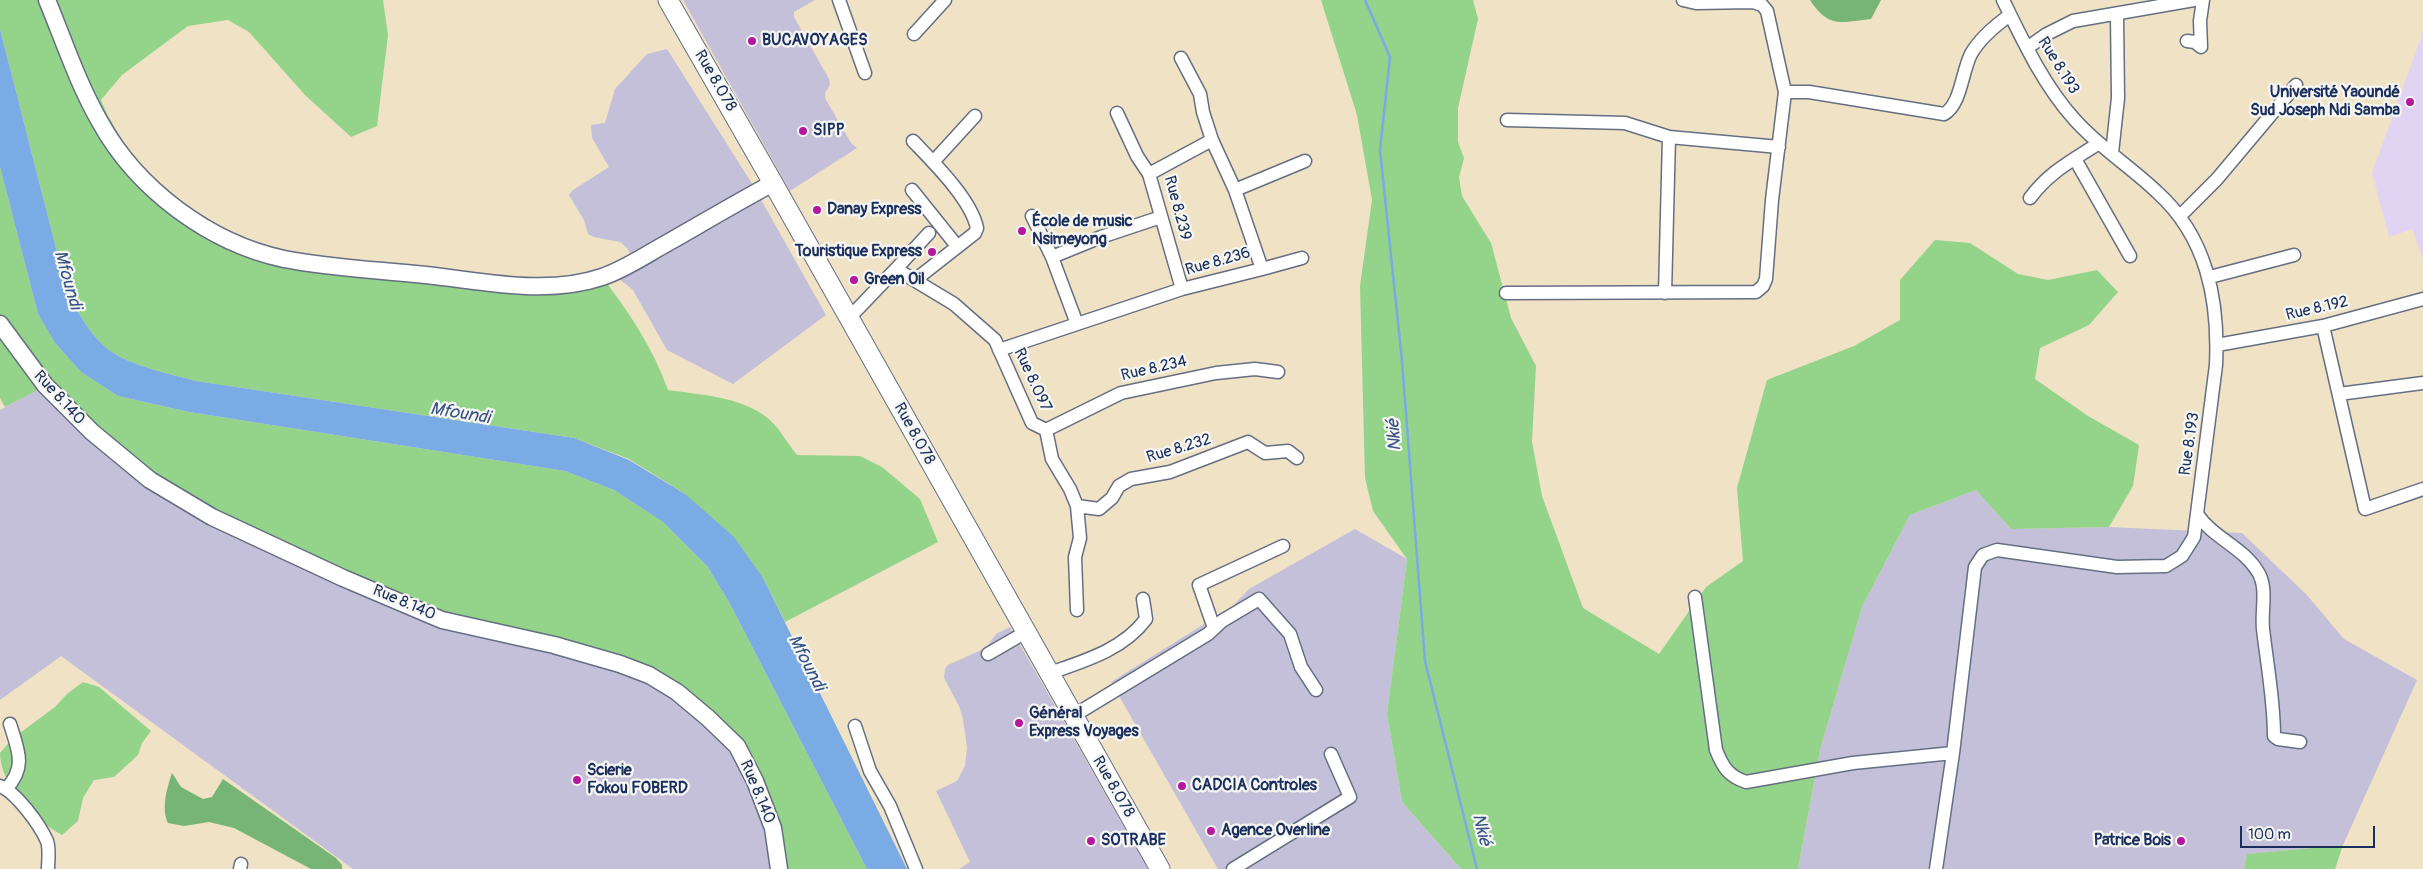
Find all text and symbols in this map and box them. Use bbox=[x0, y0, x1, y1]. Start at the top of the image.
place label: BUCAVOYAGES bbox=[762, 31, 868, 51]
street label: Rue 8.193 bbox=[2033, 34, 2083, 98]
marker: BUCAVOYAGES bbox=[746, 35, 758, 47]
street label: Rue 8.078 bbox=[690, 47, 740, 115]
place label: Université Yaoundé Sud Joseph Ndi Samba bbox=[2250, 83, 2400, 121]
marker: Université Yaoundé Sud Joseph Ndi Samba bbox=[2404, 96, 2416, 108]
place label: SIPP bbox=[813, 121, 845, 141]
marker: SIPP bbox=[797, 125, 809, 137]
street label: Rue 8.239 bbox=[1159, 174, 1195, 242]
place label: Danay Express bbox=[827, 200, 921, 220]
marker: Danay Express bbox=[811, 204, 823, 216]
place label: École de music Nsimeyong bbox=[1032, 212, 1133, 250]
marker: École de music Nsimeyong bbox=[1016, 225, 1028, 237]
place label: Touristique Express bbox=[795, 242, 922, 262]
street label: Rue 8.236 bbox=[1183, 244, 1253, 280]
marker: Touristique Express bbox=[926, 246, 938, 258]
water label: Mfoundi bbox=[48, 248, 86, 312]
place label: Green Oil bbox=[864, 270, 925, 290]
marker: Green Oil bbox=[848, 274, 860, 286]
street label: Rue 8.192 bbox=[2284, 292, 2350, 326]
street label: Rue 8.097 bbox=[1009, 345, 1055, 415]
street label: Rue 8.234 bbox=[1119, 352, 1189, 386]
street label: Rue 8.140 bbox=[29, 367, 89, 429]
water label: Mfoundi bbox=[429, 399, 491, 429]
street label: Rue 8.078 bbox=[889, 400, 939, 468]
street label: Rue 8.193 bbox=[2176, 411, 2204, 477]
water label: Nkié bbox=[1383, 418, 1407, 452]
street label: Rue 8.232 bbox=[1144, 430, 1214, 468]
street label: Rue 8.140 bbox=[370, 581, 438, 625]
water label: Mfoundi bbox=[783, 631, 829, 695]
place label: Général Express Voyages bbox=[1029, 704, 1139, 742]
marker: Général Express Voyages bbox=[1013, 717, 1025, 729]
street label: Rue 8.078 bbox=[1088, 753, 1138, 821]
street label: Rue 8.140 bbox=[735, 758, 779, 826]
place label: Scierie Fokou FOBERD bbox=[587, 761, 688, 799]
marker: Scierie Fokou FOBERD bbox=[571, 774, 583, 786]
place label: CADCIA Controles bbox=[1192, 776, 1317, 796]
marker: CADCIA Controles bbox=[1176, 780, 1188, 792]
water label: Nkié bbox=[1467, 812, 1495, 848]
scale bar bbox=[2243, 816, 2378, 848]
place label: Agence Overline bbox=[1221, 821, 1330, 841]
marker: Agence Overline bbox=[1205, 825, 1217, 837]
text: 100 m bbox=[2248, 825, 2291, 844]
place label: SOTRABE bbox=[1101, 831, 1166, 851]
place label: Patrice Bois bbox=[2094, 831, 2171, 851]
marker: SOTRABE bbox=[1085, 835, 1097, 847]
marker: Patrice Bois bbox=[2175, 835, 2187, 847]

